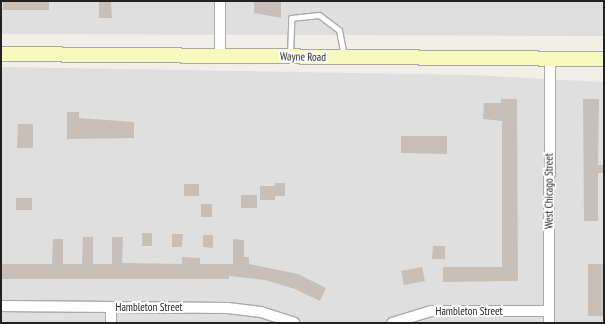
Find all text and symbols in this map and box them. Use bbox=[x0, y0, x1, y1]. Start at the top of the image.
street label: Wayne Road bbox=[280, 50, 326, 64]
street label: West Chicago Street bbox=[542, 153, 556, 229]
street label: Hambleton Street bbox=[116, 300, 182, 314]
street label: Hambleton Street bbox=[436, 304, 502, 318]

